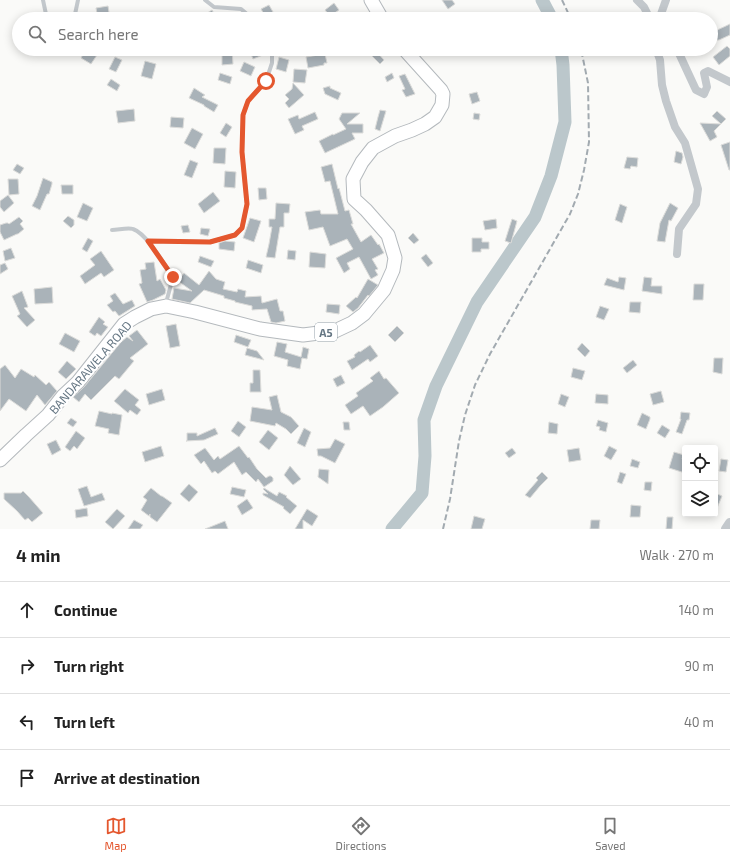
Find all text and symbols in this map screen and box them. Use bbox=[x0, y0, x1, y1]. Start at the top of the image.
search box bbox=[12, 12, 718, 56]
icon: search bbox=[26, 23, 48, 45]
text: Search here bbox=[58, 25, 139, 43]
route start bbox=[257, 72, 275, 90]
route end bbox=[164, 268, 182, 286]
street label: BANDARAWELA ROAD bbox=[46, 318, 134, 416]
road number: A5 bbox=[315, 323, 337, 341]
map controls bbox=[682, 445, 718, 517]
button: locate bbox=[682, 445, 718, 481]
button: layers bbox=[682, 481, 718, 517]
text: 4 min bbox=[16, 545, 60, 565]
text: Walk · 270 m bbox=[639, 547, 714, 563]
icon: ahead bbox=[16, 599, 38, 621]
text: Continue bbox=[54, 601, 117, 619]
text: 140 m bbox=[679, 602, 714, 618]
icon: right bbox=[16, 655, 38, 677]
text: Turn right bbox=[54, 657, 124, 675]
text: 90 m bbox=[684, 658, 714, 674]
icon: left bbox=[16, 711, 38, 733]
text: Turn left bbox=[54, 713, 115, 731]
text: 40 m bbox=[684, 714, 714, 730]
icon: arrive bbox=[16, 767, 38, 789]
text: Arrive at destination bbox=[54, 769, 200, 787]
tab: Map bbox=[105, 815, 127, 852]
tab: Directions bbox=[336, 815, 386, 852]
tab: Saved bbox=[595, 815, 626, 852]

